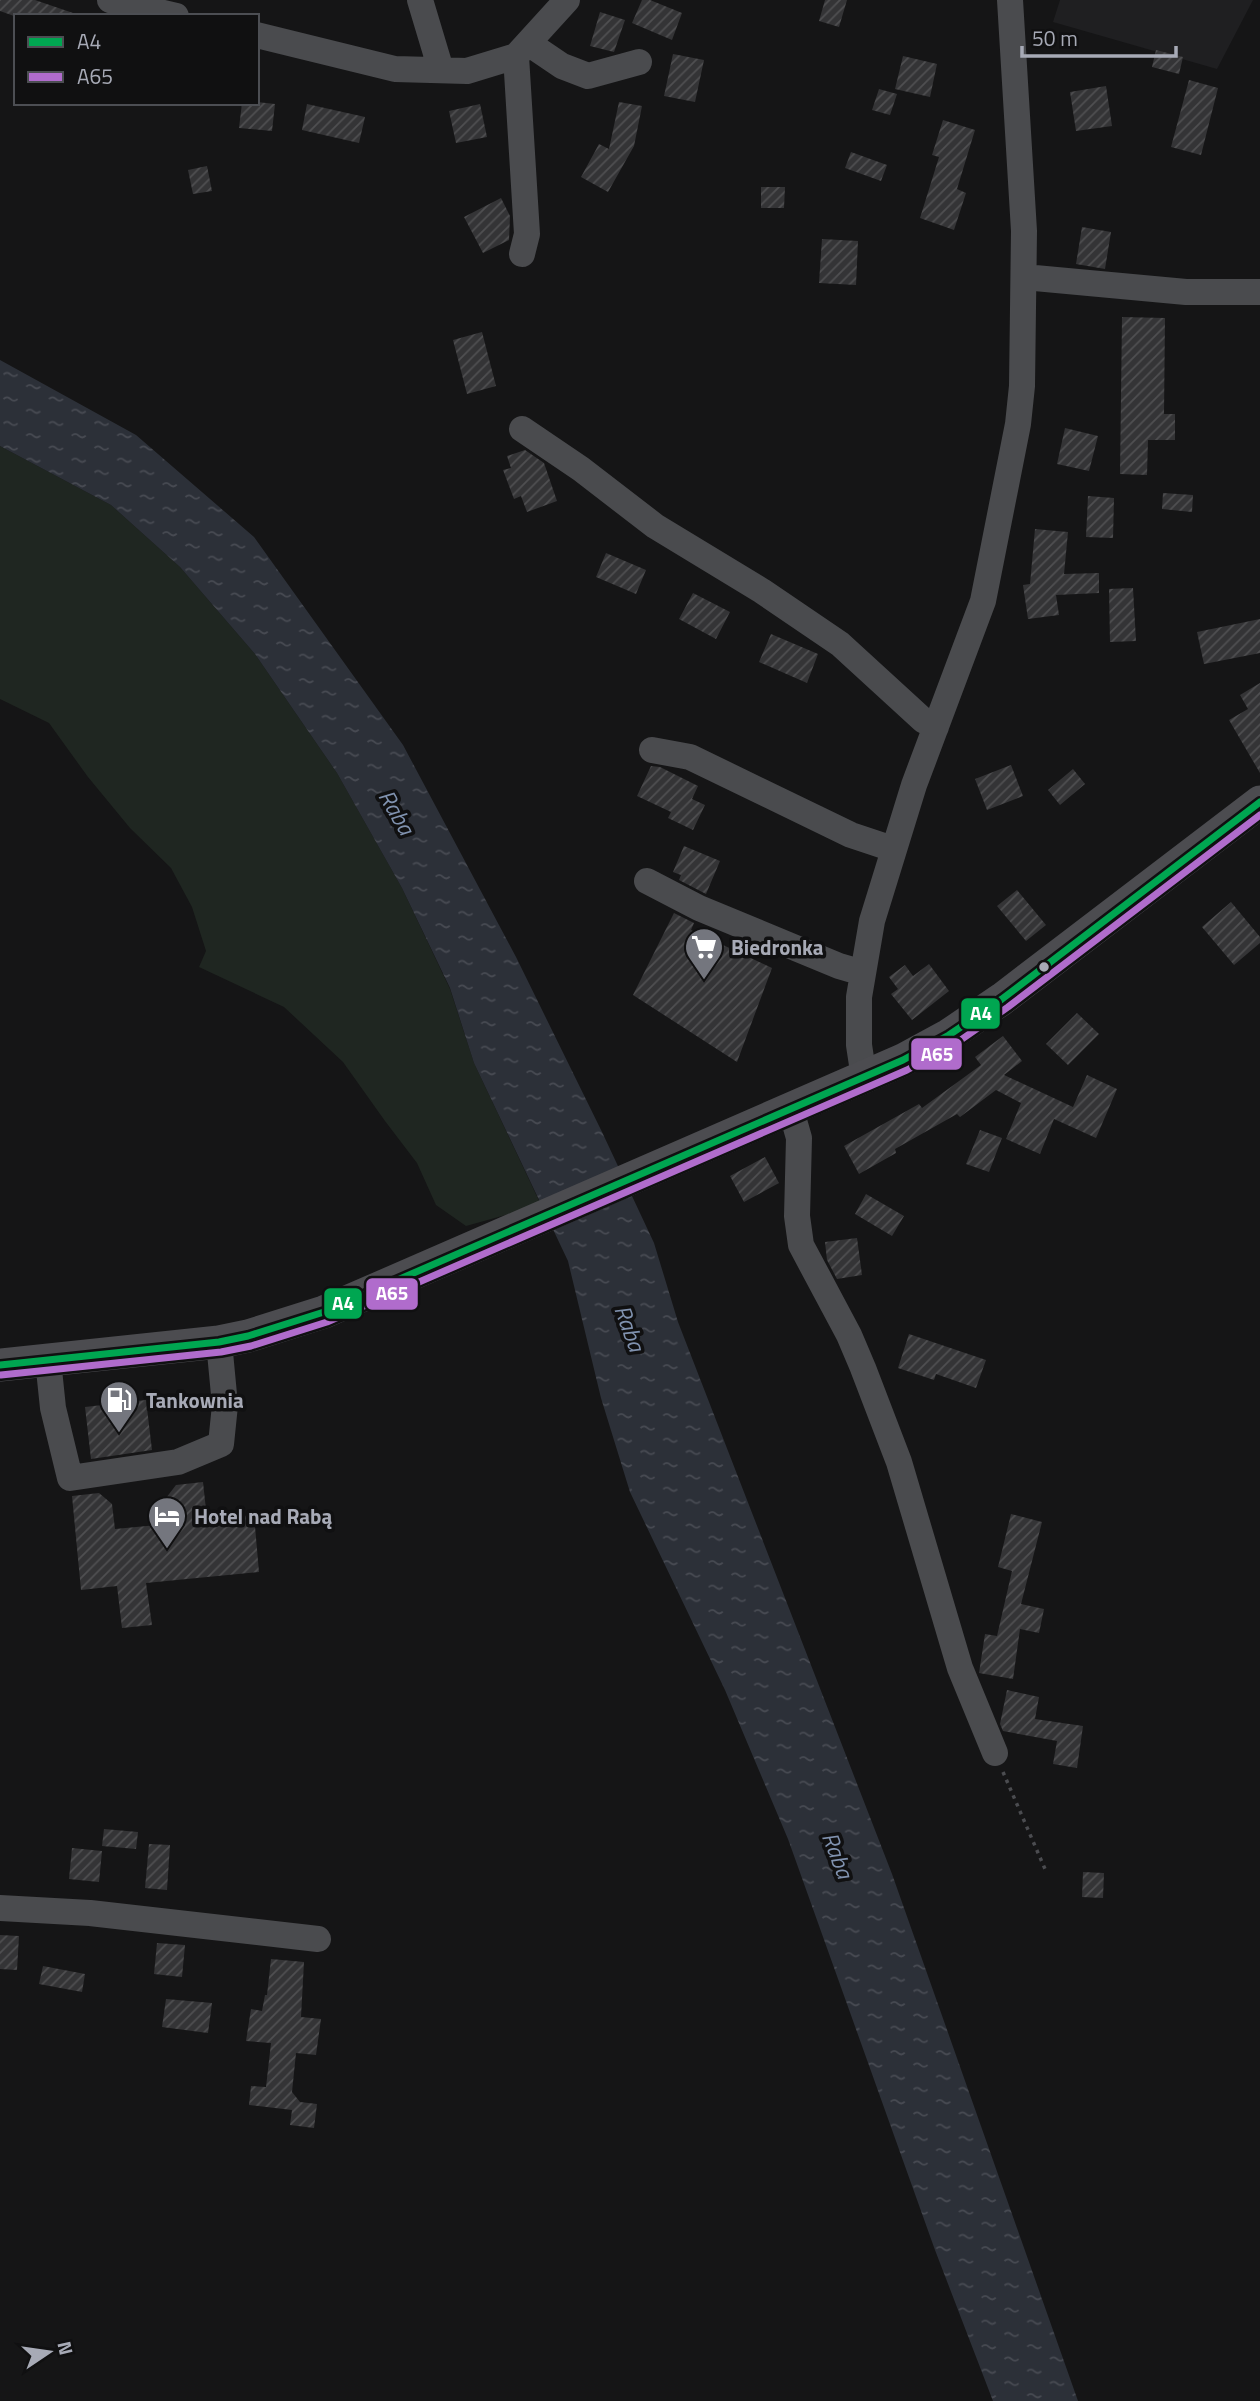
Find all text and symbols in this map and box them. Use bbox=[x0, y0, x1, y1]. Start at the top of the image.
legend bbox=[14, 14, 259, 105]
scale bar bbox=[1022, 14, 1176, 58]
text: 50 m bbox=[1032, 22, 1078, 54]
text: A4 bbox=[77, 25, 101, 57]
text: A65 bbox=[77, 60, 113, 92]
water label: Raba bbox=[370, 783, 425, 843]
supermarket icon: Biedronka bbox=[683, 926, 725, 981]
place label: Biedronka bbox=[731, 931, 824, 963]
unlabelled marker bbox=[1037, 960, 1051, 974]
line badge: A4 bbox=[960, 997, 1001, 1030]
text: A4 bbox=[970, 998, 992, 1027]
line badge: A65 bbox=[910, 1037, 963, 1071]
text: A65 bbox=[921, 1039, 953, 1068]
line badge: A65 bbox=[365, 1277, 419, 1311]
text: A65 bbox=[376, 1278, 408, 1307]
line badge: A4 bbox=[323, 1287, 363, 1320]
text: A4 bbox=[332, 1288, 354, 1317]
water label: Raba bbox=[605, 1300, 655, 1358]
fuel station icon: Tankownia bbox=[98, 1379, 140, 1434]
place label: Tankownia bbox=[146, 1384, 244, 1416]
hotel icon: Hotel nad Rabą bbox=[146, 1495, 188, 1550]
place label: Hotel nad Rabą bbox=[194, 1500, 332, 1532]
water label: Raba bbox=[813, 1827, 863, 1885]
north arrow bbox=[14, 2317, 84, 2387]
text: N bbox=[50, 2338, 82, 2358]

